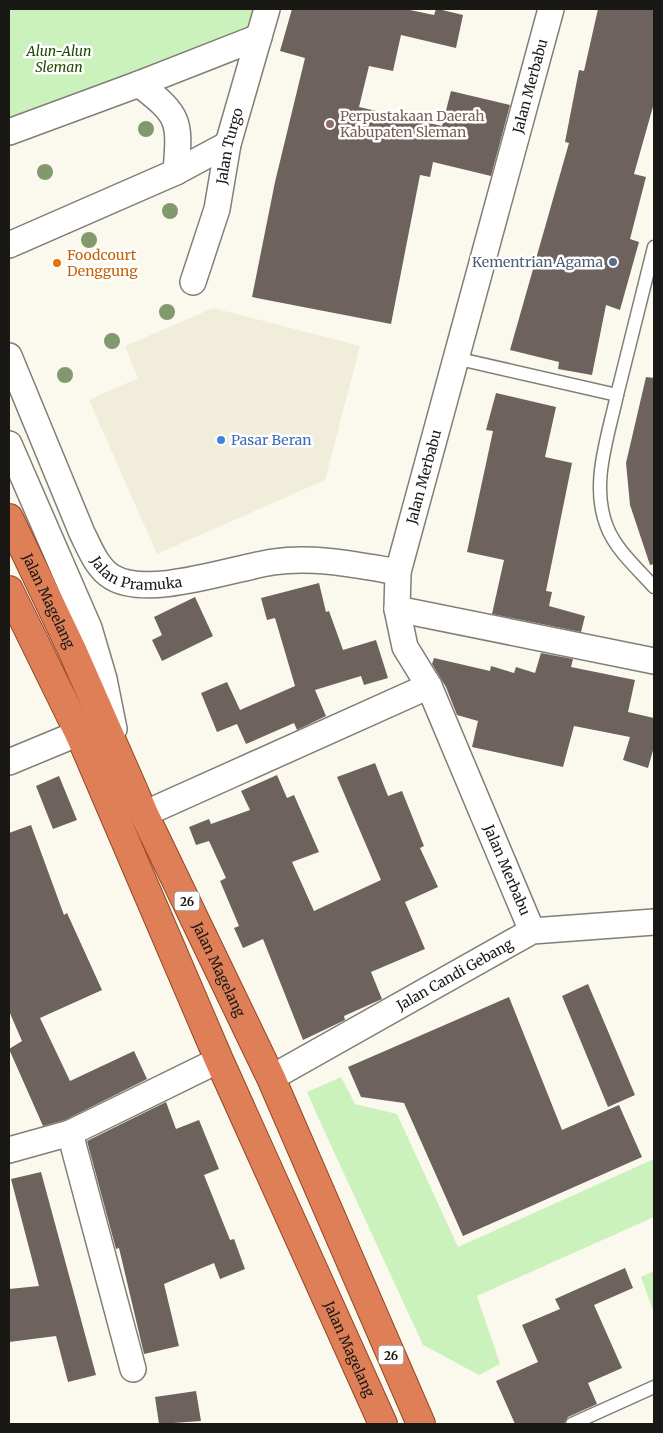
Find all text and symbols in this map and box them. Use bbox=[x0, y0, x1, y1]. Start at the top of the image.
street label: Jalan Merbabu bbox=[508, 37, 552, 136]
park label: Alun-Alun Sleman bbox=[25, 42, 92, 76]
street label: Jalan Turgo bbox=[212, 106, 247, 187]
place label: Perpustakaan Daerah Kabupaten Sleman bbox=[340, 107, 485, 141]
marker: Perpustakaan Daerah Kabupaten Sleman bbox=[324, 118, 336, 130]
place label: Foodcourt Denggung bbox=[67, 246, 138, 280]
place label: Kementrian Agama bbox=[472, 253, 603, 271]
marker: Kementrian Agama bbox=[607, 256, 619, 268]
marker: Foodcourt Denggung bbox=[51, 257, 63, 269]
street label: Jalan Merbabu bbox=[402, 427, 445, 527]
place label: Pasar Beran bbox=[231, 431, 312, 449]
marker: Pasar Beran bbox=[215, 434, 227, 446]
street label: Jalan Magelang bbox=[18, 550, 79, 652]
street label: Jalan Pramuka bbox=[86, 552, 184, 594]
street label: Jalan Merbabu bbox=[479, 821, 534, 918]
road number: 26 bbox=[174, 891, 200, 910]
street label: Jalan Magelang bbox=[188, 918, 250, 1020]
street label: Jalan Candi Gebang bbox=[393, 934, 517, 1015]
street label: Jalan Magelang bbox=[319, 1297, 379, 1400]
road number: 26 bbox=[378, 1346, 404, 1364]

